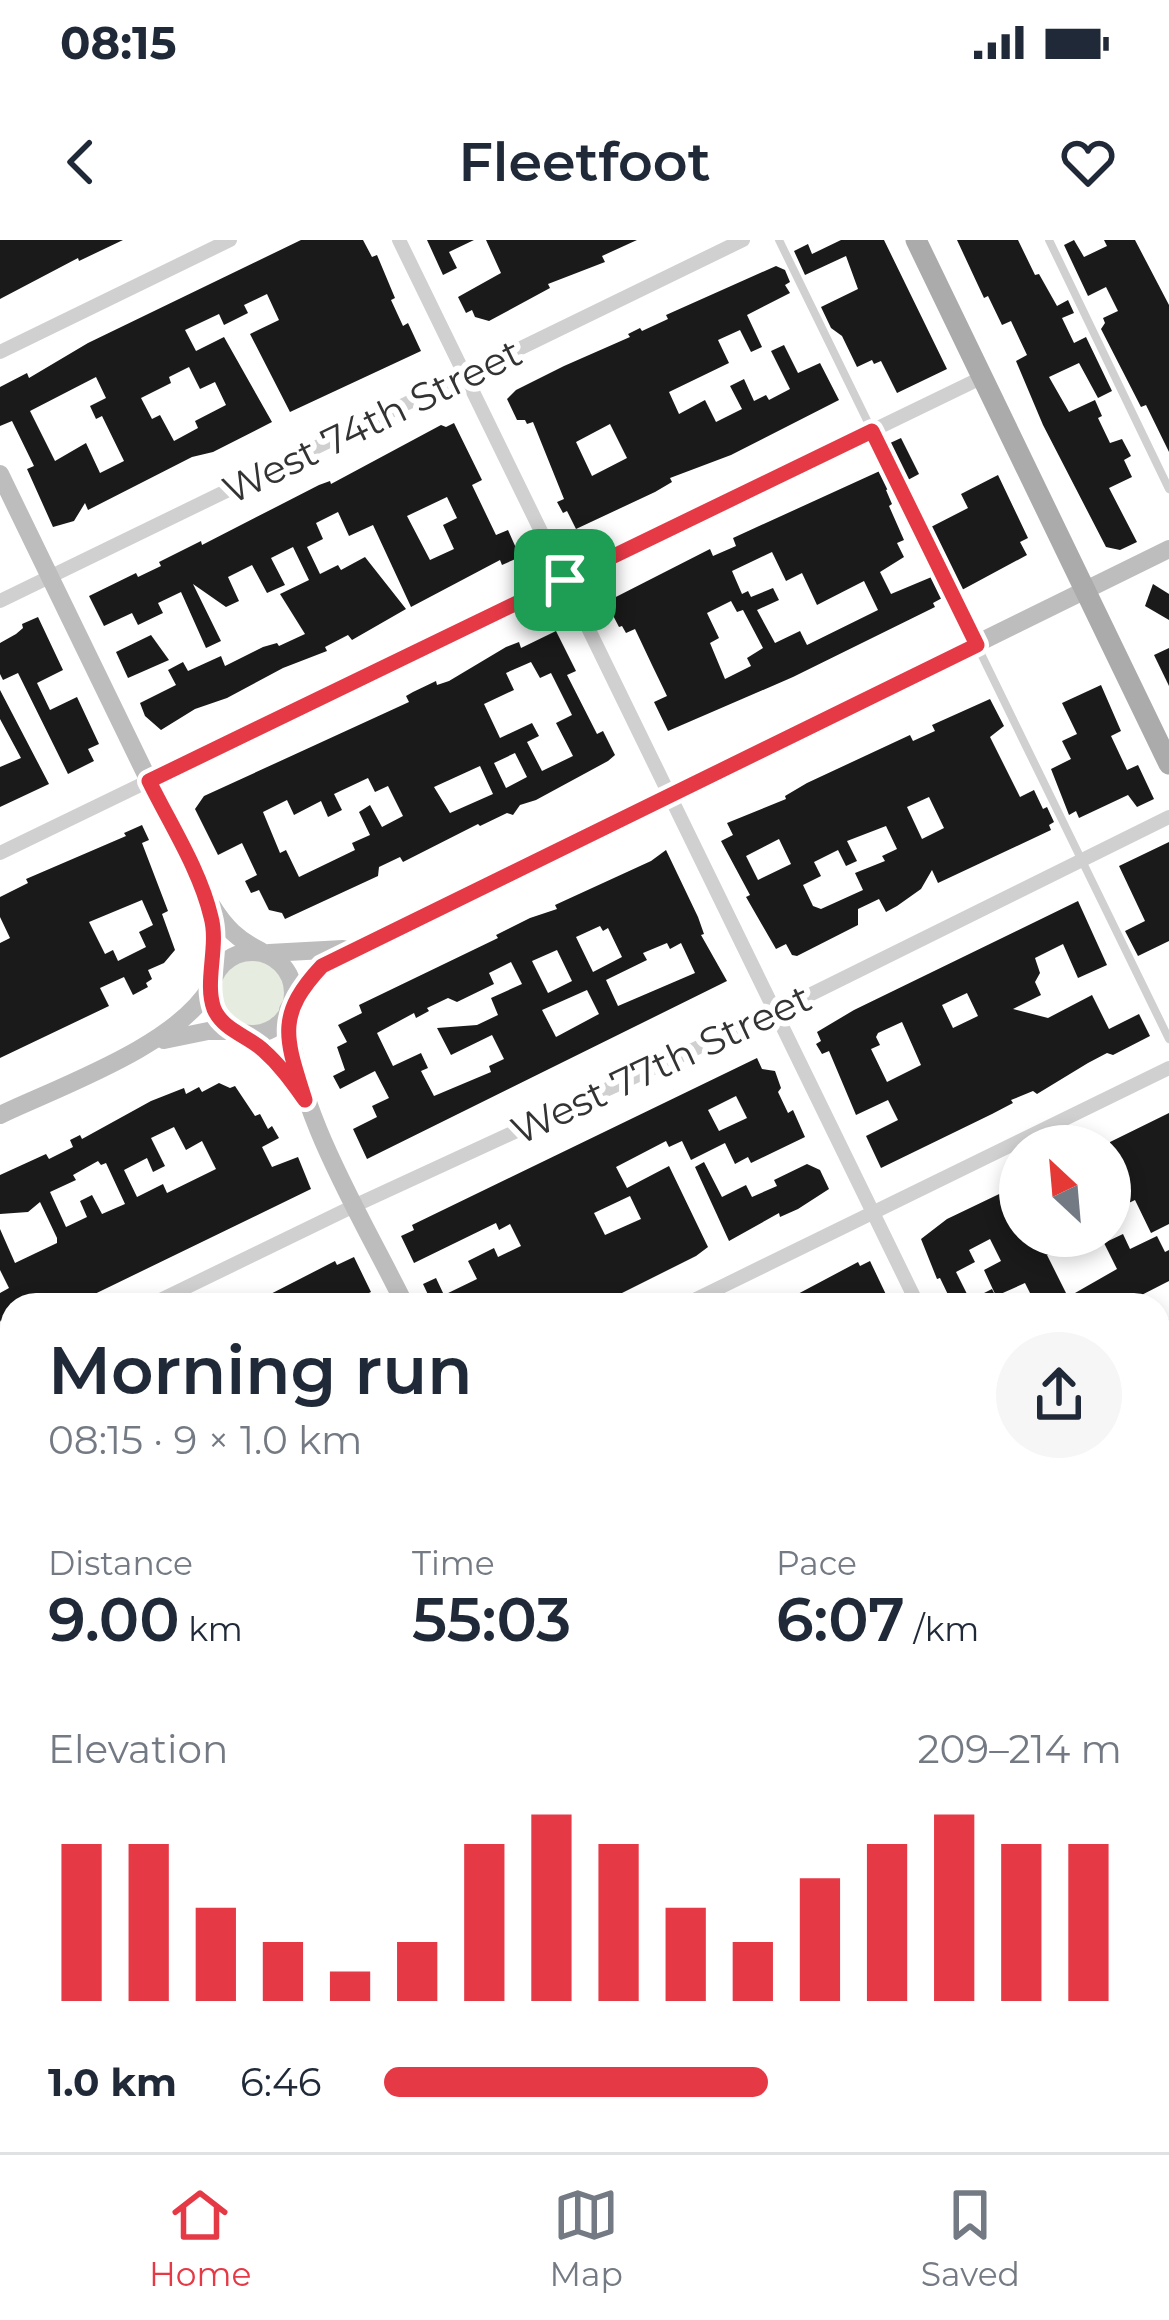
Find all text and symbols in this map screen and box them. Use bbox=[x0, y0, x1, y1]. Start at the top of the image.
text: 08:15 bbox=[60, 15, 176, 70]
icon: back bbox=[48, 129, 114, 195]
text: Fleetfoot bbox=[458, 129, 711, 195]
icon: heart bbox=[1055, 129, 1121, 195]
street label: West 74th Street bbox=[215, 328, 529, 514]
pin bbox=[514, 529, 616, 631]
icon: arrive bbox=[532, 547, 598, 613]
street label: West 77th Street bbox=[503, 973, 819, 1155]
north arrow bbox=[999, 1125, 1131, 1257]
map controls bbox=[999, 1125, 1131, 1257]
text: Morning run bbox=[48, 1330, 472, 1411]
button: share bbox=[996, 1332, 1122, 1458]
text: 08:15 · 9 × 1.0 km bbox=[48, 1416, 362, 1464]
text: Distance bbox=[48, 1543, 193, 1583]
text: Time bbox=[412, 1543, 495, 1583]
text: Pace bbox=[776, 1543, 857, 1583]
text: 9.00 bbox=[48, 1583, 180, 1656]
text: 55:03 bbox=[412, 1583, 571, 1656]
text: 6:07 bbox=[776, 1583, 905, 1656]
text: km bbox=[180, 1609, 243, 1649]
text: /km bbox=[905, 1609, 979, 1649]
text: Elevation bbox=[48, 1725, 228, 1773]
text: 209–214 m bbox=[917, 1725, 1122, 1773]
text: 1.0 km bbox=[48, 2058, 177, 2106]
text: 6:46 bbox=[240, 2058, 322, 2106]
tab: Home bbox=[149, 2182, 251, 2294]
tab: Map bbox=[549, 2182, 623, 2294]
tab: Saved bbox=[921, 2182, 1020, 2294]

